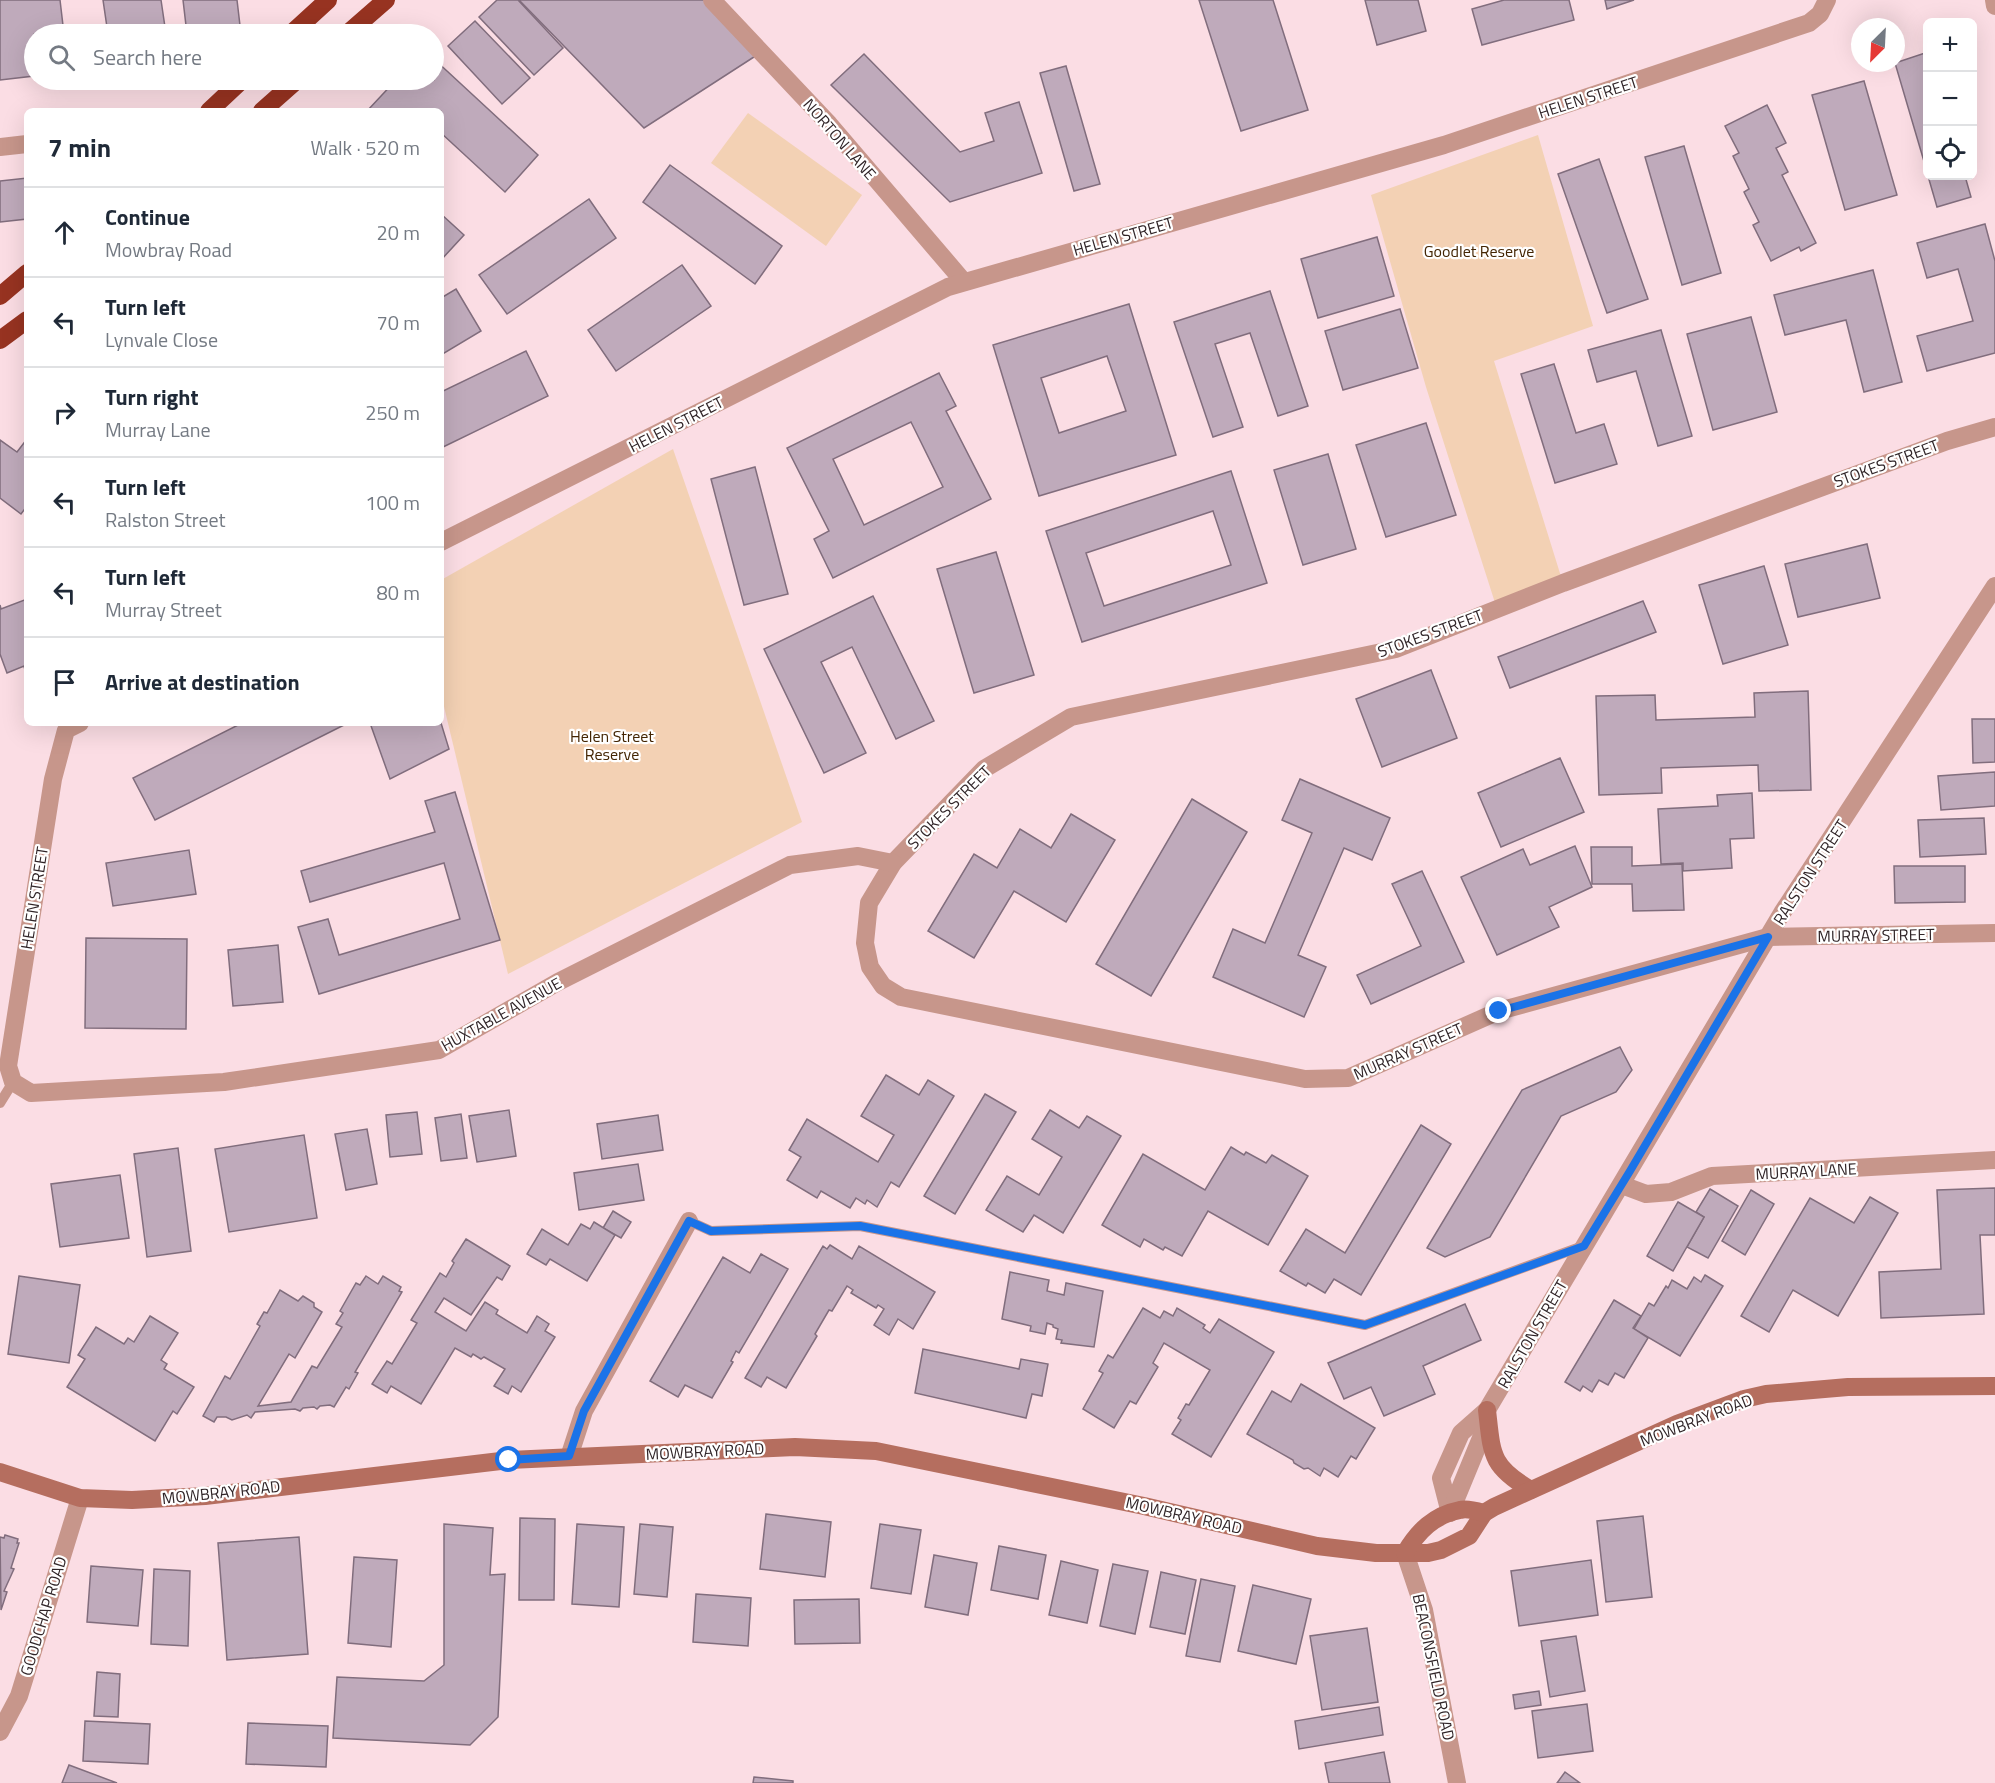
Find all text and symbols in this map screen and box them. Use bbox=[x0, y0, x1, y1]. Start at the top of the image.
north arrow bbox=[1851, 18, 1905, 72]
map controls bbox=[1923, 18, 1977, 180]
button: + bbox=[1923, 18, 1977, 72]
search box bbox=[24, 24, 444, 90]
text: Search here bbox=[93, 40, 202, 74]
icon: search bbox=[45, 41, 78, 74]
street label: HELEN STREET bbox=[1535, 69, 1642, 124]
button: − bbox=[1923, 72, 1977, 126]
street label: NORTON LANE bbox=[798, 93, 882, 185]
button: locate bbox=[1923, 126, 1977, 180]
text: 7 min bbox=[48, 128, 111, 167]
text: Walk · 520 m bbox=[311, 132, 420, 163]
text: Continue bbox=[105, 200, 190, 234]
street label: HELEN STREET bbox=[1070, 210, 1177, 262]
icon: ahead bbox=[48, 216, 81, 249]
text: 20 m bbox=[376, 217, 420, 248]
text: Mowbray Road bbox=[105, 234, 232, 265]
park label: Goodlet Reserve bbox=[1424, 239, 1534, 263]
text: Turn left bbox=[105, 290, 186, 324]
icon: left bbox=[48, 306, 81, 339]
text: 70 m bbox=[376, 307, 420, 338]
text: Lynvale Close bbox=[105, 324, 218, 355]
text: Turn right bbox=[105, 380, 199, 414]
street label: HELEN STREET bbox=[624, 390, 728, 458]
icon: right bbox=[48, 396, 81, 429]
text: 250 m bbox=[365, 397, 420, 428]
text: Murray Lane bbox=[105, 414, 211, 445]
street label: STOKES STREET bbox=[1830, 433, 1943, 493]
text: Turn left bbox=[105, 470, 186, 504]
icon: left bbox=[48, 486, 81, 519]
text: 100 m bbox=[365, 487, 420, 518]
text: Ralston Street bbox=[105, 504, 226, 535]
text: Turn left bbox=[105, 560, 186, 594]
icon: left bbox=[48, 576, 81, 609]
text: 80 m bbox=[376, 577, 420, 608]
text: Murray Street bbox=[105, 594, 222, 625]
street label: STOKES STREET bbox=[1374, 603, 1487, 663]
text: Arrive at destination bbox=[105, 665, 300, 699]
icon: arrive bbox=[48, 666, 81, 699]
park label: Helen Street Reserve bbox=[570, 724, 654, 766]
street label: STOKES STREET bbox=[901, 759, 997, 855]
street label: RALSTON STREET bbox=[1767, 814, 1854, 930]
street label: HELEN STREET bbox=[14, 844, 54, 951]
street label: MURRAY STREET bbox=[1817, 922, 1935, 948]
street label: HUXTABLE AVENUE bbox=[436, 971, 566, 1057]
route end bbox=[1485, 997, 1511, 1023]
street label: MURRAY STREET bbox=[1350, 1016, 1467, 1086]
street label: MURRAY LANE bbox=[1755, 1156, 1857, 1186]
street label: RALSTON STREET bbox=[1491, 1275, 1573, 1393]
street label: MOWBRAY ROAD bbox=[1636, 1388, 1756, 1452]
street label: MOWBRAY ROAD bbox=[645, 1436, 765, 1466]
route start bbox=[495, 1446, 521, 1472]
street label: MOWBRAY ROAD bbox=[161, 1474, 281, 1510]
street label: MOWBRAY ROAD bbox=[1123, 1490, 1245, 1540]
street label: GOODCHAP ROAD bbox=[13, 1553, 73, 1679]
street label: BEACONSFIELD ROAD bbox=[1407, 1591, 1461, 1743]

